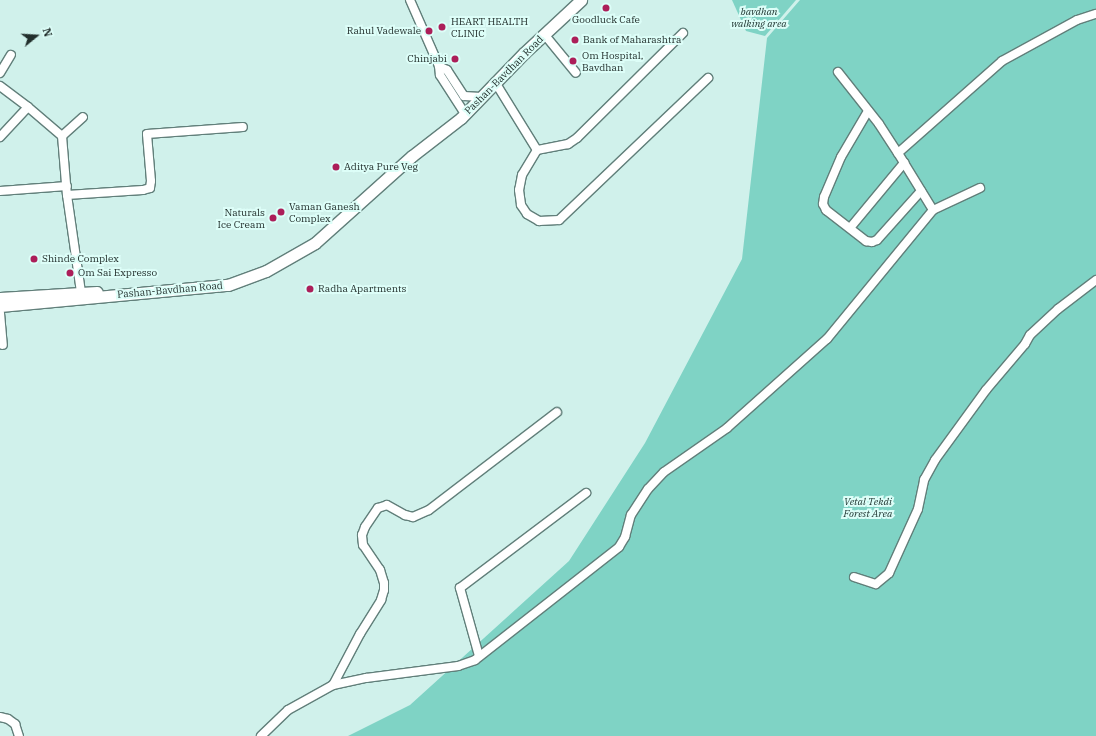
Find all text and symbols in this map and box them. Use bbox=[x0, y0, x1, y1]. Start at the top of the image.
marker: Goodluck Cafe bbox=[601, 3, 611, 13]
park label: bavdhan walking area bbox=[731, 5, 787, 28]
place label: Goodluck Cafe bbox=[572, 14, 640, 26]
place label: HEART HEALTH CLINIC bbox=[451, 15, 528, 38]
north arrow bbox=[16, 16, 56, 56]
marker: HEART HEALTH CLINIC bbox=[436, 21, 448, 33]
place label: Rahul Vadewale bbox=[347, 25, 421, 37]
text: N bbox=[39, 26, 55, 39]
marker: Rahul Vadewale bbox=[424, 26, 434, 36]
street label: Pashan-Bavdhan Road bbox=[462, 33, 546, 117]
place label: Bank of Maharashtra bbox=[583, 34, 681, 46]
marker: Bank of Maharashtra bbox=[570, 35, 580, 45]
place label: Om Hospital, Bavdhan bbox=[582, 49, 643, 72]
place label: Chinjabi bbox=[407, 53, 447, 65]
marker: Chinjabi bbox=[450, 54, 460, 64]
marker: Om Hospital, Bavdhan bbox=[567, 55, 579, 67]
place label: Aditya Pure Veg bbox=[344, 161, 418, 173]
marker: Aditya Pure Veg bbox=[331, 162, 341, 172]
place label: Vaman Ganesh Complex bbox=[289, 200, 360, 224]
place label: Naturals Ice Cream bbox=[218, 206, 265, 230]
marker: Vaman Ganesh Complex bbox=[276, 207, 286, 217]
marker: Naturals Ice Cream bbox=[268, 213, 278, 223]
place label: Shinde Complex bbox=[42, 253, 119, 265]
marker: Shinde Complex bbox=[29, 254, 39, 264]
place label: Om Sai Expresso bbox=[78, 267, 157, 279]
marker: Om Sai Expresso bbox=[65, 268, 75, 278]
street label: Pashan-Bavdhan Road bbox=[117, 279, 223, 301]
place label: Radha Apartments bbox=[318, 283, 406, 295]
marker: Radha Apartments bbox=[305, 284, 315, 294]
park label: Vetal Tekdi Forest Area bbox=[844, 495, 892, 518]

